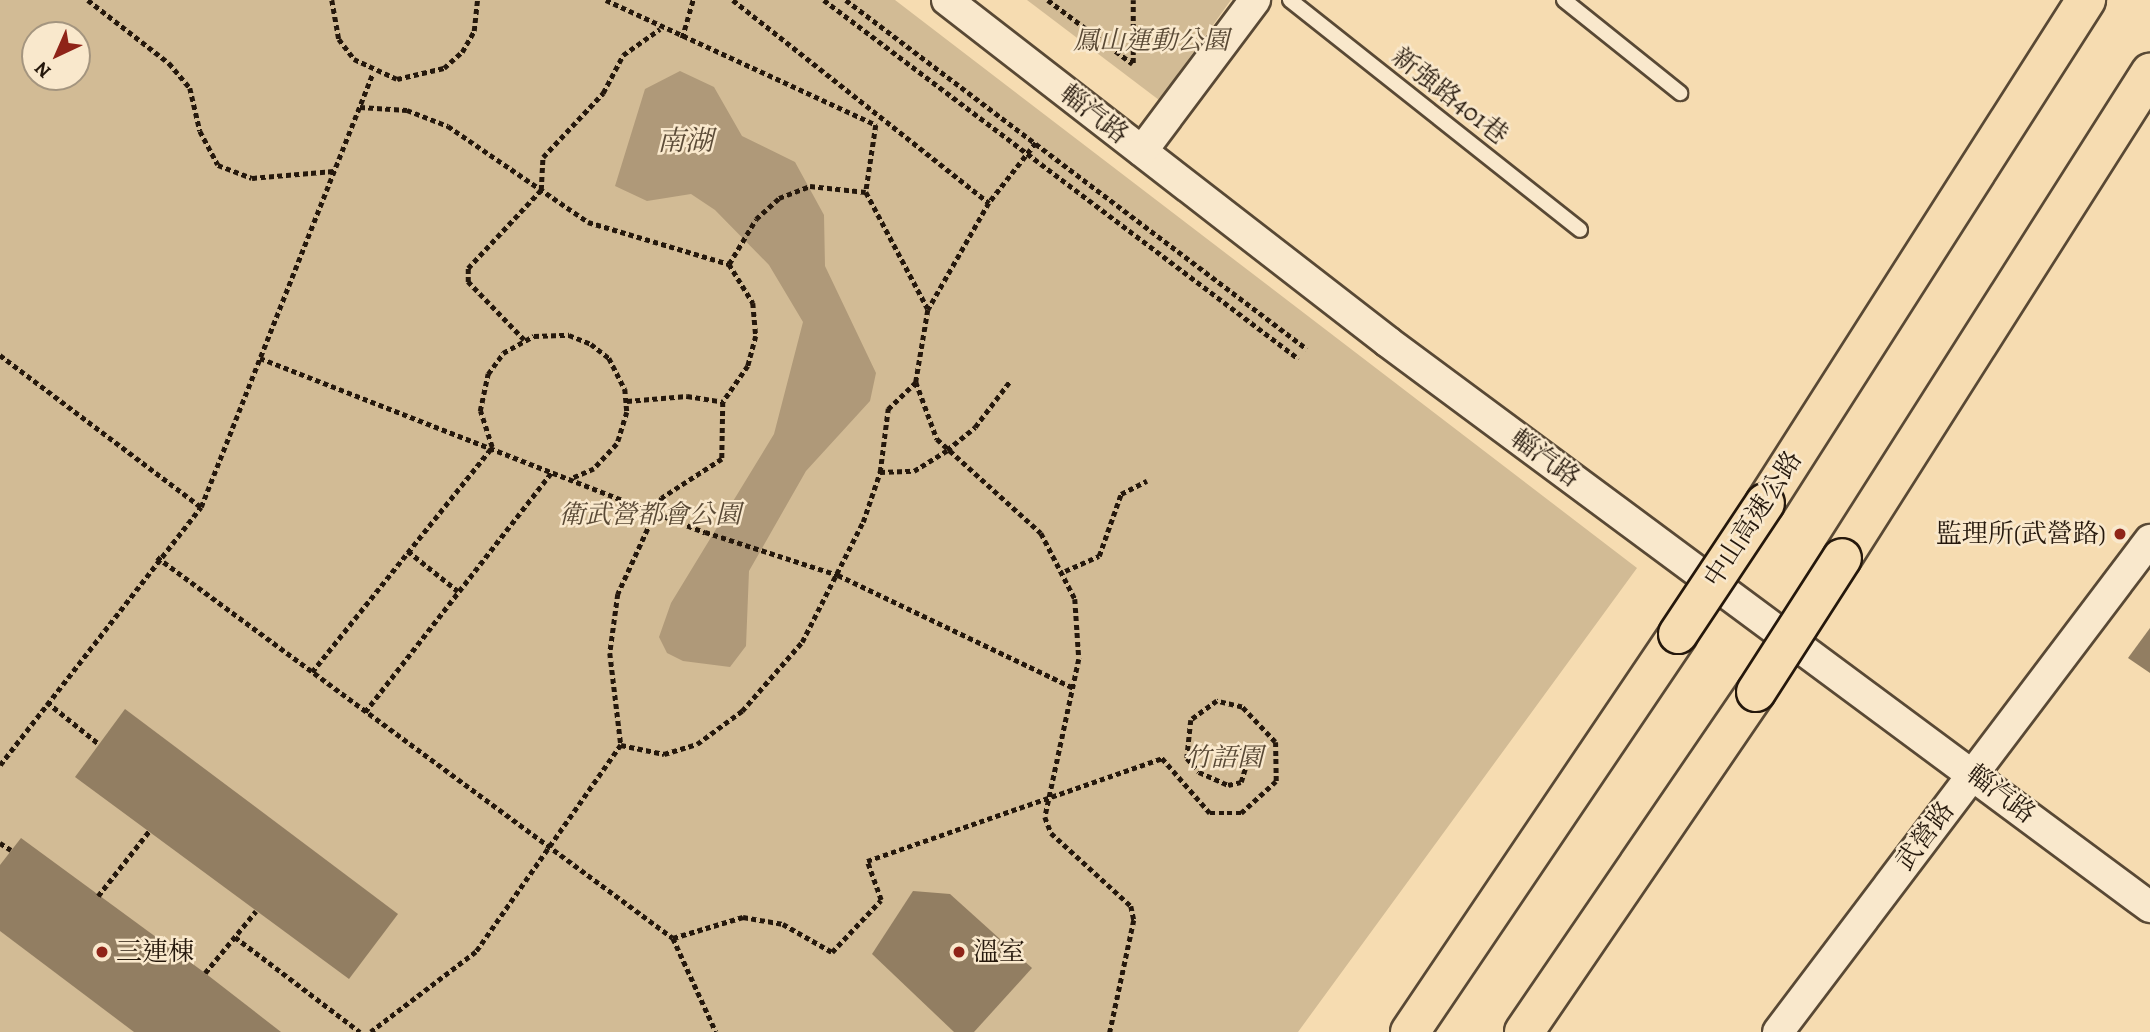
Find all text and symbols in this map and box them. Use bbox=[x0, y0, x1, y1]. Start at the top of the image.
north arrow bbox=[21, 21, 91, 91]
park label: 鳳山運動公園 bbox=[1073, 25, 1229, 57]
street label: 新強路401巷 bbox=[1386, 41, 1514, 151]
text: N bbox=[29, 56, 57, 84]
street label: 輜汽路 bbox=[1054, 78, 1134, 150]
water label: 南湖 bbox=[657, 124, 713, 158]
street label: 輜汽路 bbox=[1504, 422, 1586, 494]
street label: 中山高速公路 bbox=[1697, 445, 1809, 593]
park label: 衛武營都會公園 bbox=[559, 499, 741, 531]
place label: 監理所(武營路) bbox=[1936, 518, 2106, 550]
marker: 監理所(武營路) bbox=[2112, 526, 2128, 542]
park label: 竹語園 bbox=[1185, 742, 1263, 774]
street label: 輜汽路 bbox=[1960, 758, 2042, 830]
street label: 武營路 bbox=[1889, 795, 1961, 877]
place label: 三連棟 bbox=[116, 936, 194, 968]
place label: 溫室 bbox=[973, 936, 1025, 968]
marker: 三連棟 bbox=[94, 944, 110, 960]
marker: 溫室 bbox=[951, 944, 967, 960]

